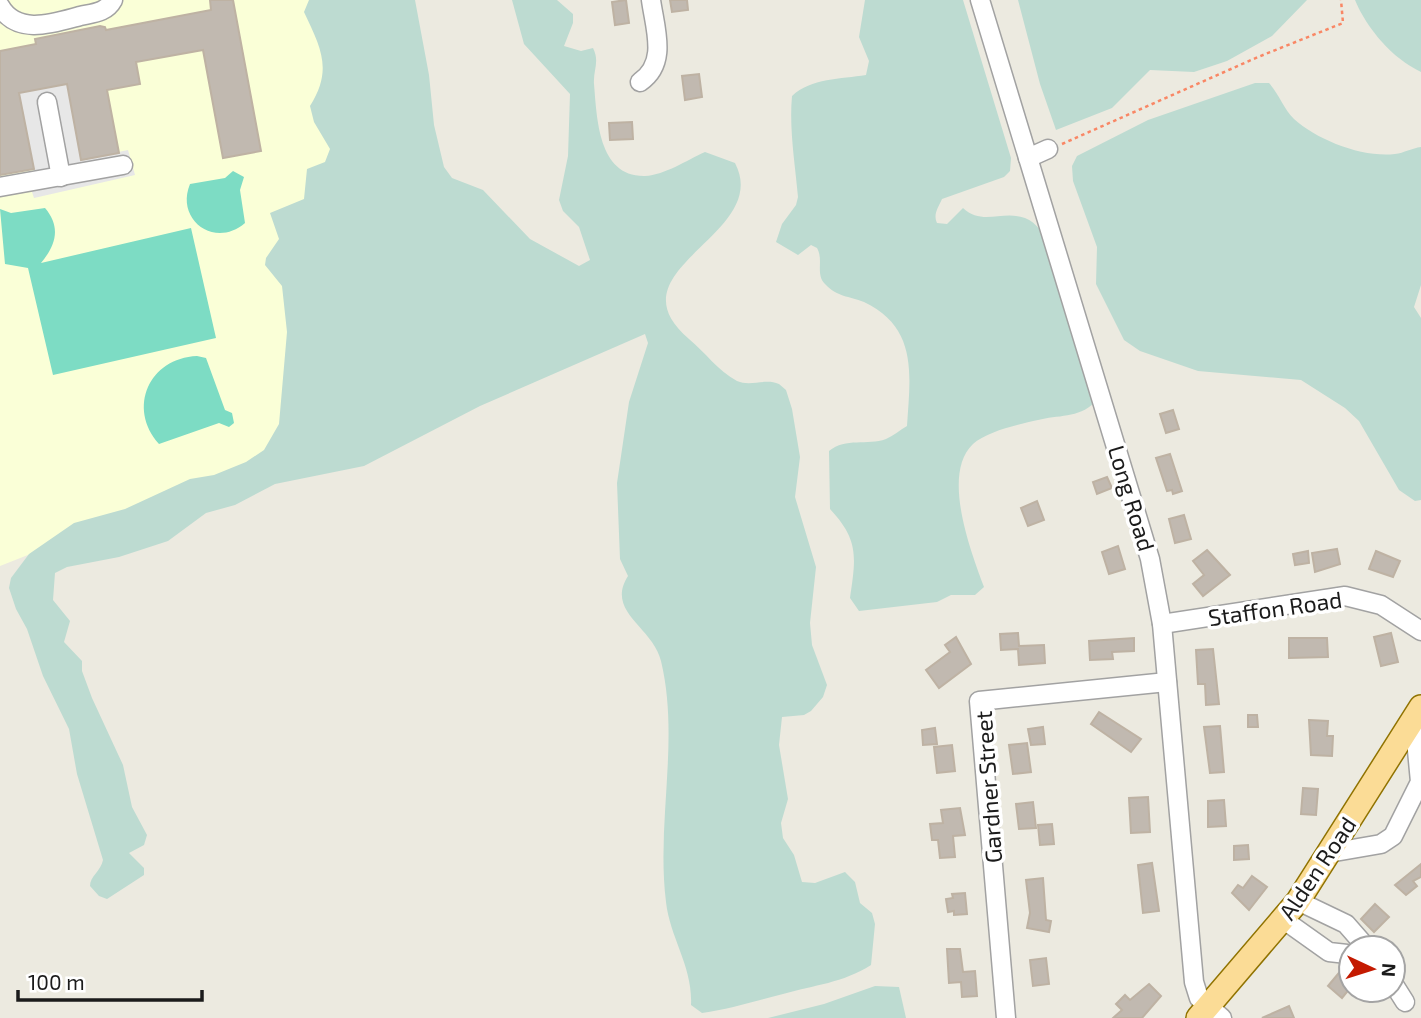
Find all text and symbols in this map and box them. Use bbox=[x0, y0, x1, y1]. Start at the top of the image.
street label: Long Road bbox=[1103, 442, 1161, 554]
street label: Staffon Road bbox=[1206, 585, 1344, 631]
street label: Gardner Street bbox=[969, 710, 1007, 864]
street label: Alden Road bbox=[1272, 811, 1362, 925]
north arrow bbox=[1337, 934, 1407, 1004]
scale bar bbox=[18, 958, 201, 1002]
text: N bbox=[1378, 963, 1401, 978]
text: 100 m bbox=[28, 969, 85, 994]

